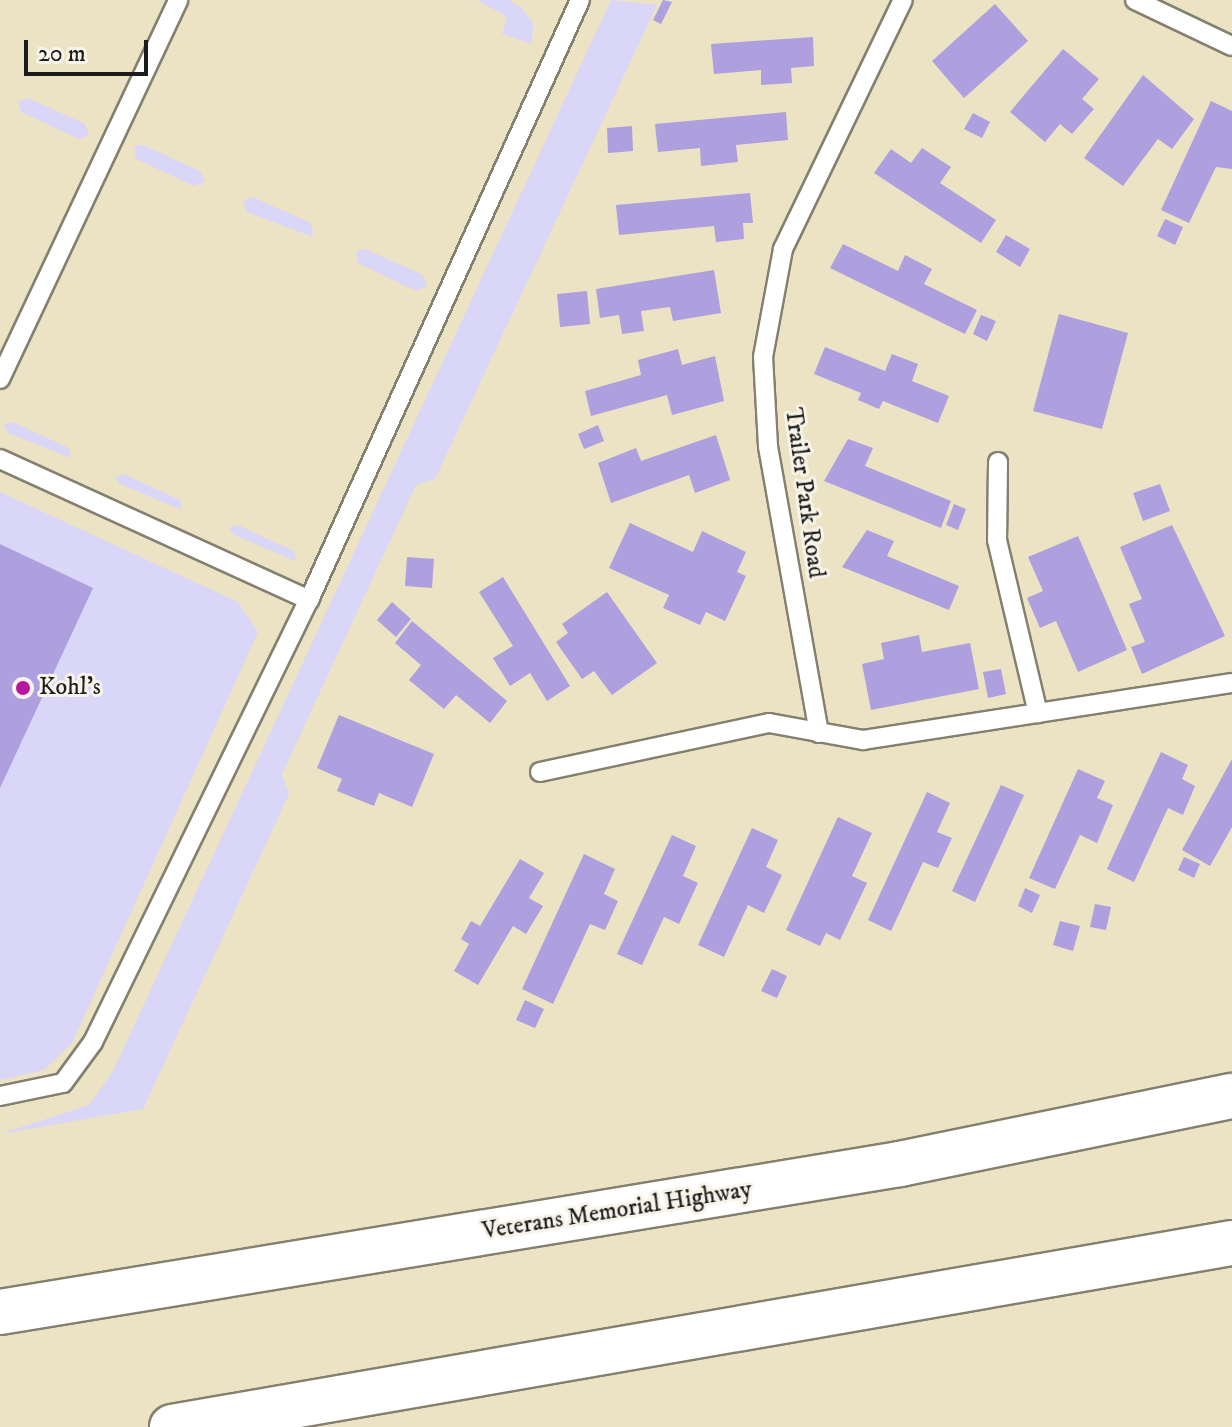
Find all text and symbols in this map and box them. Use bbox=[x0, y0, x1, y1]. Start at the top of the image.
scale bar bbox=[28, 24, 152, 74]
text: 20 m bbox=[38, 39, 86, 69]
street label: Trailer Park Road bbox=[778, 406, 830, 580]
place label: Kohl's bbox=[39, 674, 101, 702]
marker: Kohl's bbox=[14, 679, 32, 697]
street label: Veterans Memorial Highway bbox=[480, 1175, 754, 1247]

